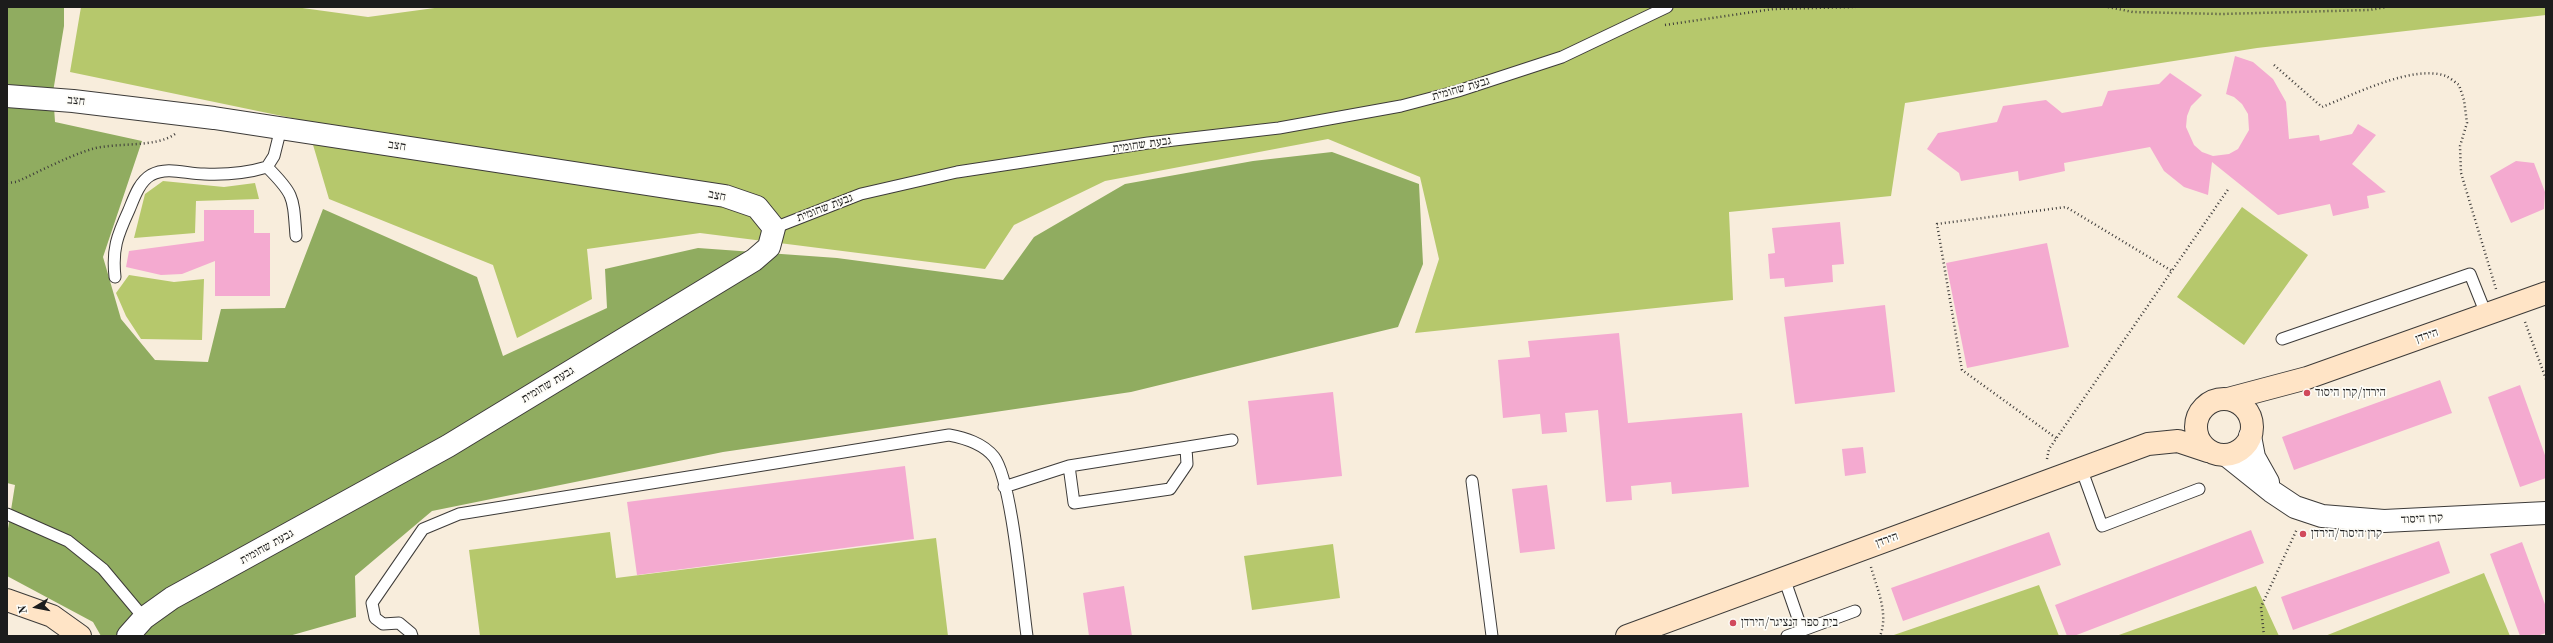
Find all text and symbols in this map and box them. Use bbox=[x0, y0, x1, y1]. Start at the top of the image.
street label: גבעת שחומית bbox=[1431, 74, 1491, 104]
street label: חצב bbox=[66, 93, 86, 109]
street label: גבעת שחומית bbox=[1112, 134, 1172, 156]
street label: חצב bbox=[387, 137, 407, 155]
street label: חצב bbox=[707, 187, 727, 205]
street label: גבעת שחומית bbox=[795, 191, 855, 225]
street label: הירדן bbox=[2414, 325, 2440, 347]
street label: גבעת שחומית bbox=[519, 364, 577, 406]
place label: הירדן/קרן היסוד bbox=[2315, 386, 2386, 400]
marker: הירדן/קרן היסוד bbox=[2302, 388, 2312, 398]
street label: קרן היסוד bbox=[2401, 511, 2443, 527]
street label: גבעת שחומית bbox=[238, 526, 296, 568]
place label: קרן היסוד/הירדן bbox=[2311, 527, 2382, 541]
street label: הירדן bbox=[1874, 529, 1900, 551]
marker: קרן היסוד/הירדן bbox=[2298, 529, 2308, 539]
north arrow bbox=[16, 587, 56, 627]
text: N bbox=[18, 604, 30, 614]
place label: בית ספר דנציגר/הירדן bbox=[1741, 616, 1838, 630]
marker: בית ספר דנציגר/הירדן bbox=[1728, 618, 1738, 628]

